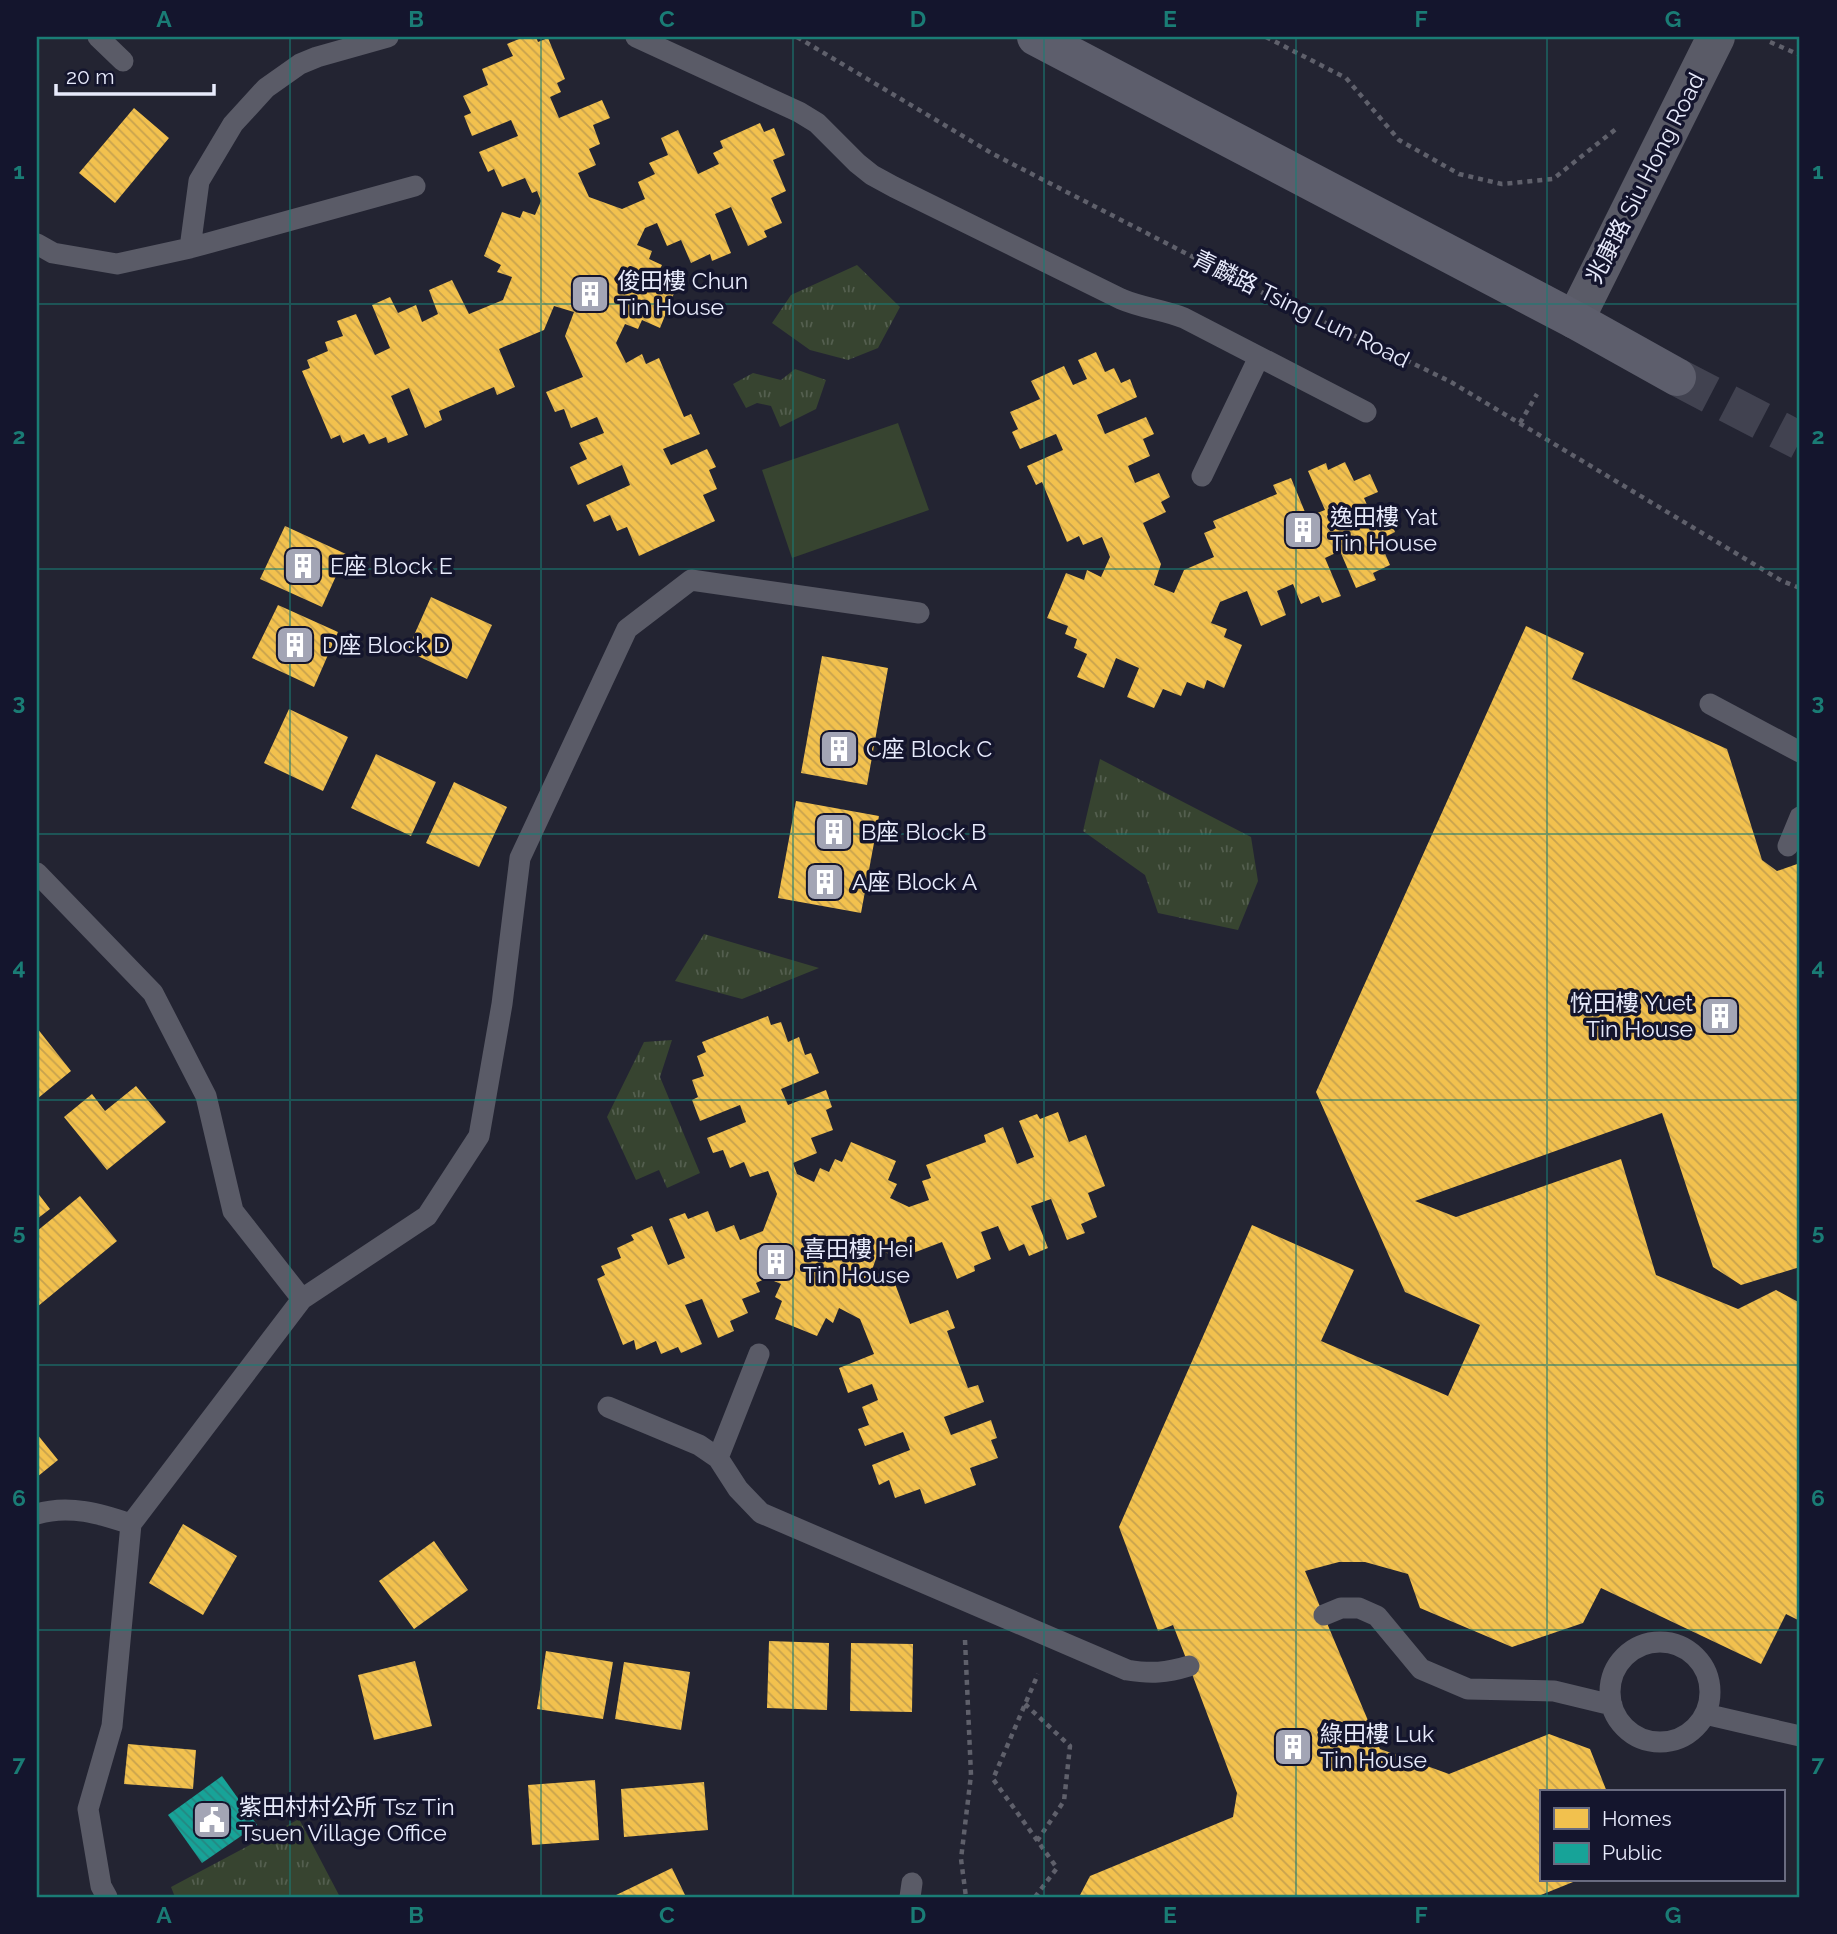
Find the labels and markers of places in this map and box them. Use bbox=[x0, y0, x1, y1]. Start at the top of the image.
place label: 俊田樓 Chun Tin House bbox=[617, 267, 748, 320]
building icon: 俊田樓 Chun Tin House bbox=[569, 273, 611, 315]
place label: 逸田樓 Yat Tin House bbox=[1330, 503, 1438, 556]
building icon: 逸田樓 Yat Tin House bbox=[1282, 509, 1324, 551]
building icon: E座 Block E bbox=[282, 545, 324, 587]
place label: E座 Block E bbox=[330, 552, 453, 579]
building icon: D座 Block D bbox=[274, 624, 316, 666]
place label: D座 Block D bbox=[322, 631, 450, 658]
building icon: C座 Block C bbox=[818, 728, 860, 770]
place label: C座 Block C bbox=[866, 735, 993, 762]
building icon: B座 Block B bbox=[813, 811, 855, 853]
place label: B座 Block B bbox=[861, 818, 986, 845]
building icon: A座 Block A bbox=[804, 861, 846, 903]
place label: A座 Block A bbox=[852, 868, 978, 895]
place label: 悅田樓 Yuet Tin House bbox=[1570, 989, 1693, 1042]
building icon: 悅田樓 Yuet Tin House bbox=[1699, 995, 1741, 1037]
place label: 喜田樓 Hei Tin House bbox=[803, 1235, 913, 1288]
building icon: 喜田樓 Hei Tin House bbox=[755, 1241, 797, 1283]
place label: 綠田樓 Luk Tin House bbox=[1320, 1720, 1434, 1773]
building icon: 綠田樓 Luk Tin House bbox=[1272, 1726, 1314, 1768]
place label: 紫田村村公所 Tsz Tin Tsuen Village Office bbox=[239, 1793, 455, 1846]
public building icon: 紫田村村公所 Tsz Tin Tsuen Village Office bbox=[191, 1799, 233, 1841]

